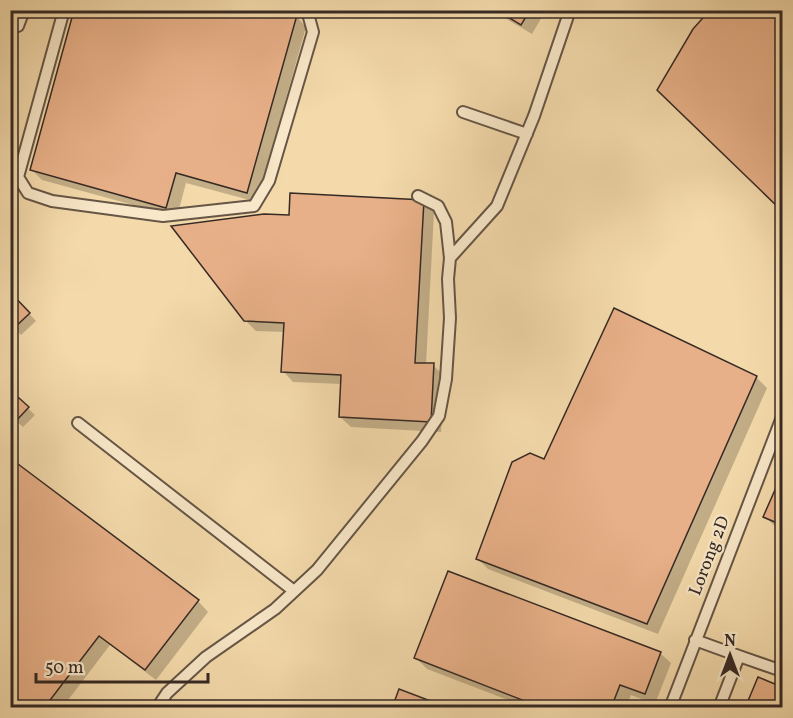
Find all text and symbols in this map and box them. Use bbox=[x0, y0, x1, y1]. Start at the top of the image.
street label: Lorong 2D bbox=[683, 513, 737, 599]
north arrow bbox=[700, 625, 760, 685]
text: N bbox=[724, 631, 736, 653]
scale bar bbox=[36, 646, 208, 684]
text: 50 m bbox=[45, 656, 84, 681]

